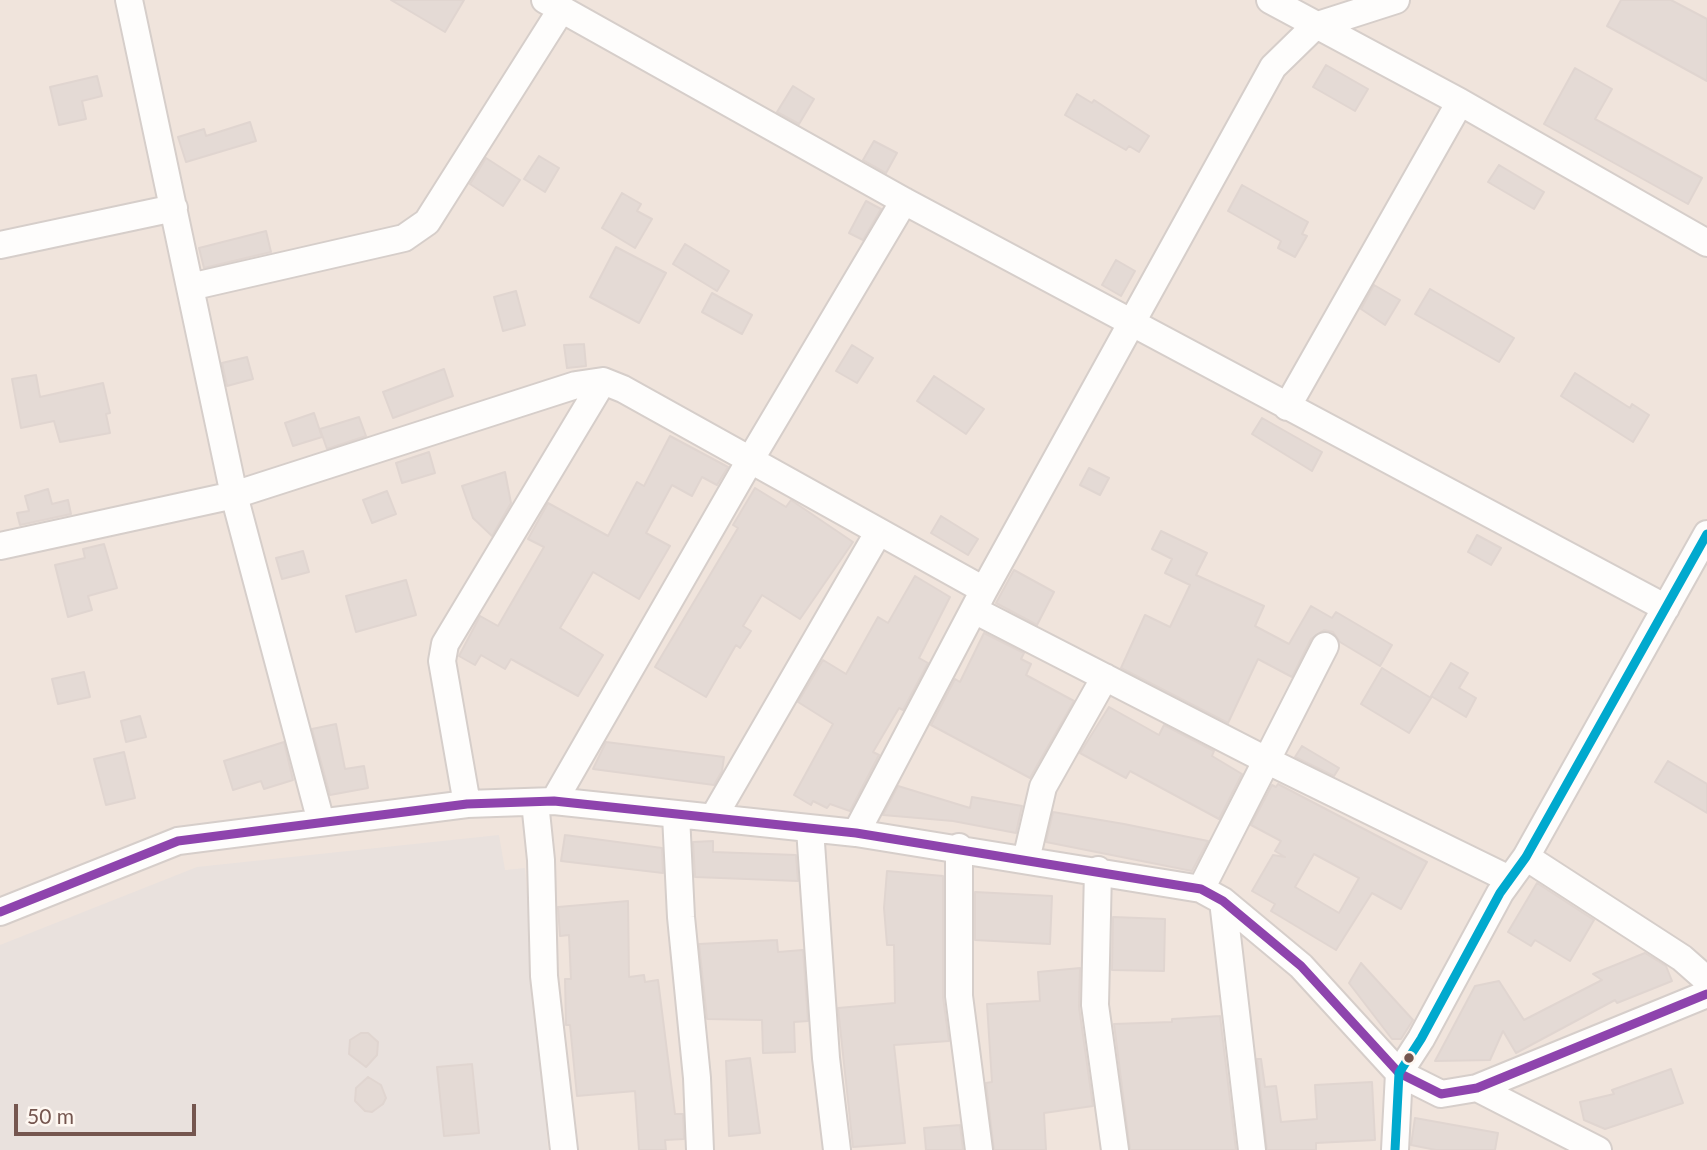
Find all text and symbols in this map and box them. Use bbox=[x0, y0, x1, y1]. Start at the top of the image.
unlabelled marker bbox=[1402, 1051, 1416, 1065]
scale bar bbox=[18, 1090, 200, 1134]
text: 50 m bbox=[27, 1103, 74, 1128]

